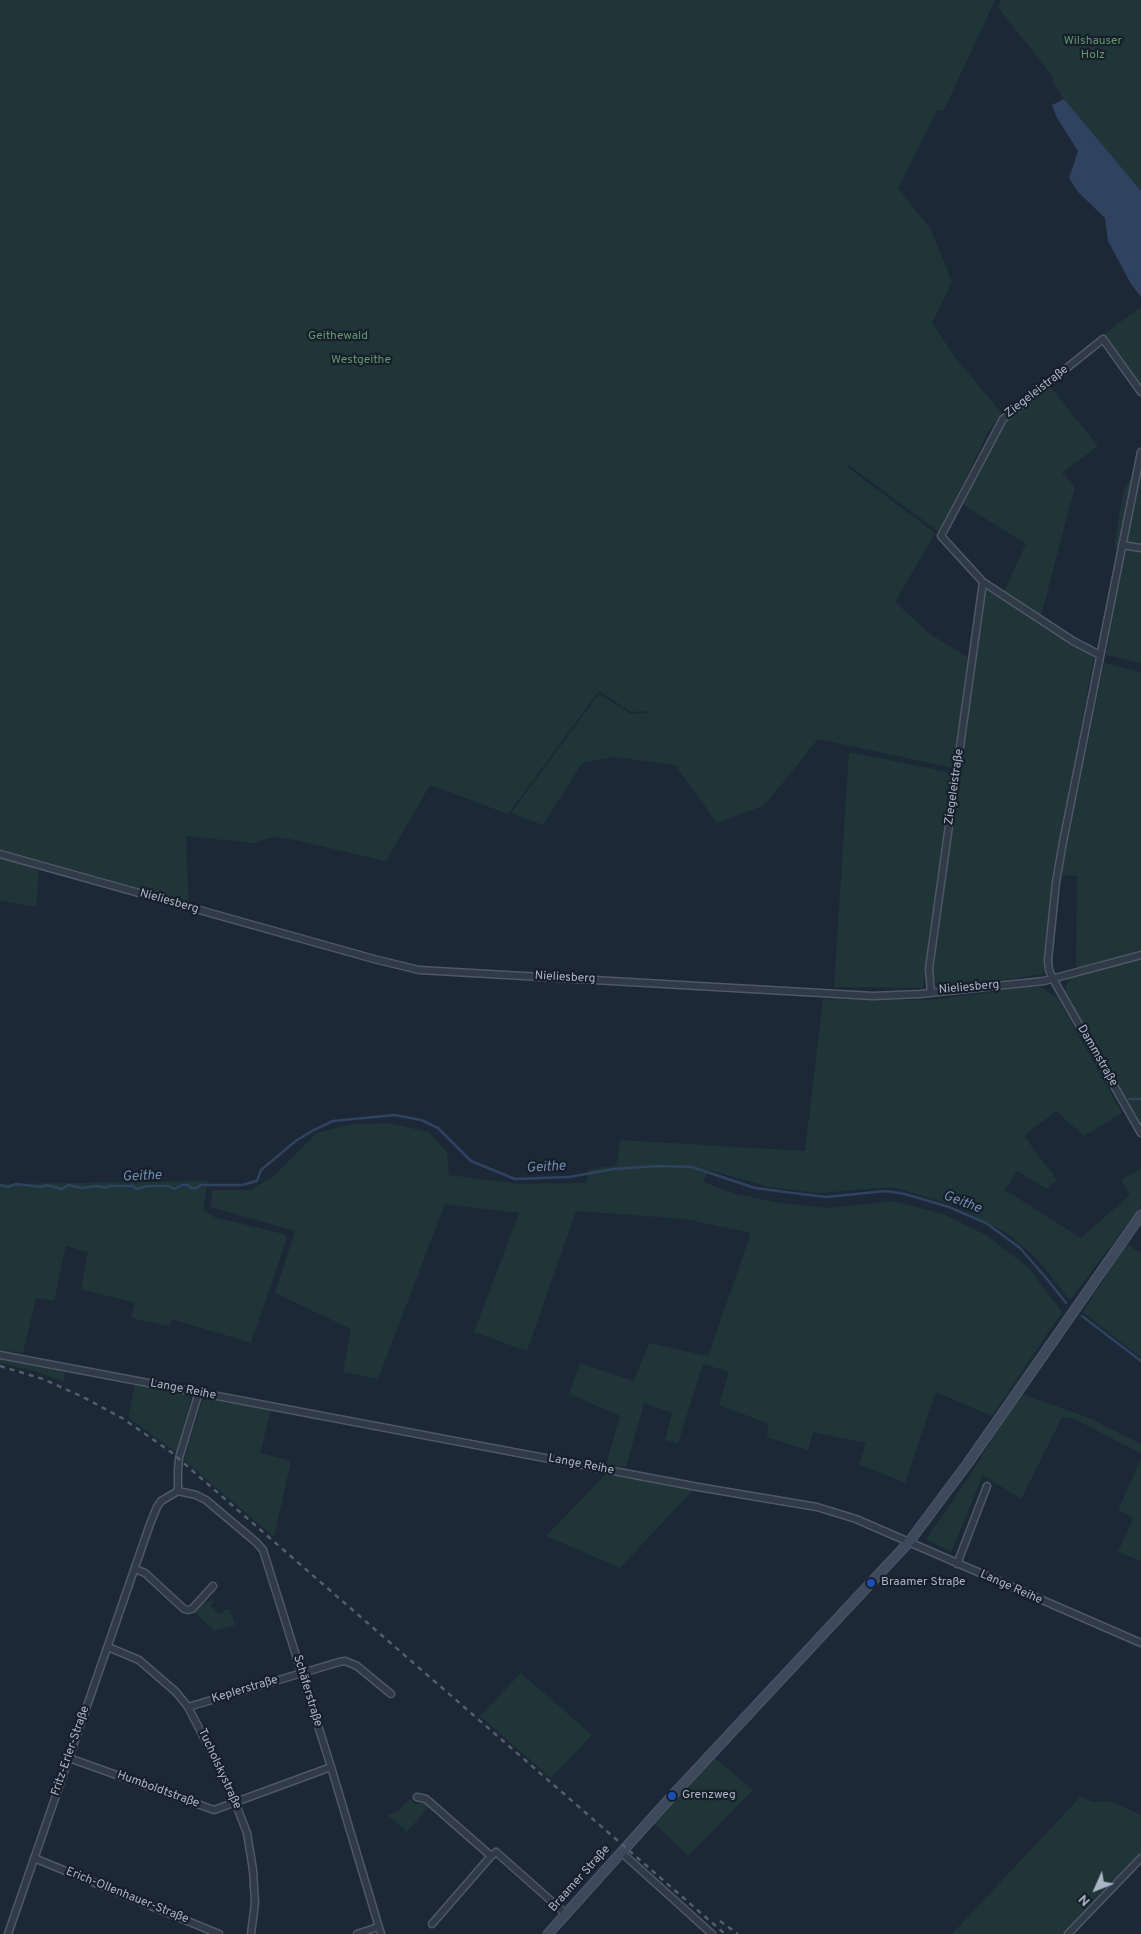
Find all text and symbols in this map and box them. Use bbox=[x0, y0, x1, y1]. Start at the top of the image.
park label: Wilshauser Holz bbox=[1064, 35, 1122, 63]
park label: Geithewald bbox=[308, 330, 368, 344]
park label: Westgeithe bbox=[331, 354, 391, 368]
street label: Ziegeleistraße bbox=[1002, 363, 1072, 421]
street label: Ziegeleistraße bbox=[943, 748, 967, 826]
street label: Nieliesberg bbox=[138, 887, 200, 917]
street label: Nieliesberg bbox=[534, 969, 596, 987]
street label: Nieliesberg bbox=[938, 978, 1000, 998]
street label: Dammstraße bbox=[1074, 1023, 1120, 1089]
water label: Geithe bbox=[526, 1159, 566, 1177]
water label: Geithe bbox=[122, 1168, 162, 1186]
water label: Geithe bbox=[941, 1188, 983, 1218]
street label: Lange Reihe bbox=[149, 1377, 217, 1403]
street label: Lange Reihe bbox=[547, 1452, 615, 1478]
street label: Lange Reihe bbox=[978, 1568, 1044, 1608]
place label: Braamer Straße bbox=[881, 1576, 966, 1590]
marker: Braamer Straße bbox=[865, 1577, 877, 1589]
street label: Schäferstraße bbox=[289, 1653, 325, 1729]
street label: Keplerstraße bbox=[210, 1673, 280, 1707]
street label: Fritz-Erler-Straße bbox=[49, 1704, 93, 1798]
street label: Tucholskystraße bbox=[194, 1726, 244, 1812]
street label: Humboldtstraße bbox=[115, 1768, 201, 1812]
place label: Grenzweg bbox=[682, 1789, 736, 1803]
marker: Grenzweg bbox=[666, 1790, 678, 1802]
street label: Braamer Straße bbox=[546, 1843, 614, 1915]
north arrow bbox=[1071, 1864, 1121, 1914]
street label: Erich-Ollenhauer-Straße bbox=[64, 1865, 190, 1927]
text: N bbox=[1075, 1890, 1094, 1909]

